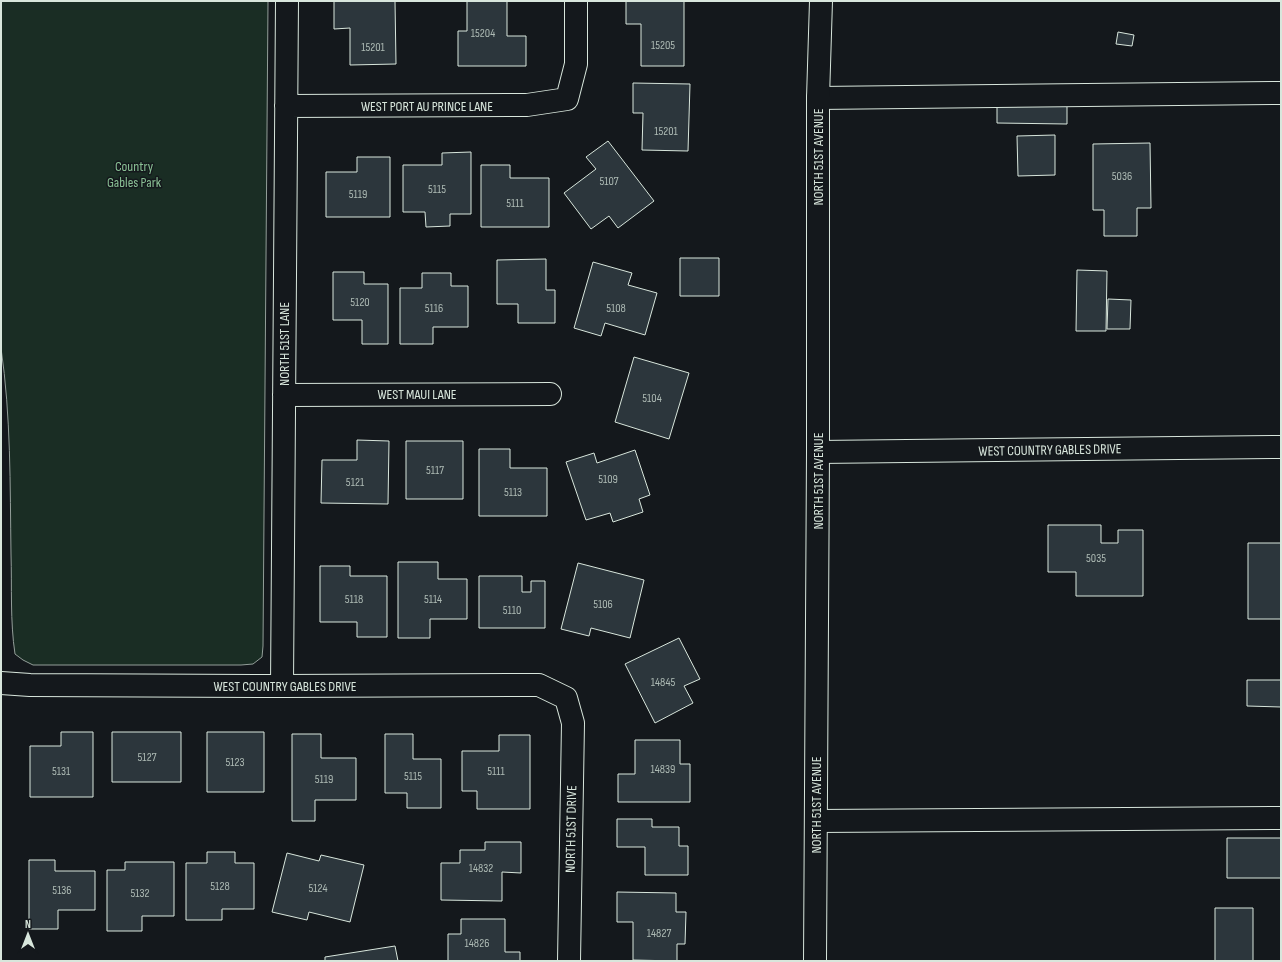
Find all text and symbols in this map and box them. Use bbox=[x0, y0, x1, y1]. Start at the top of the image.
house number: 15204 bbox=[471, 26, 495, 41]
house number: 15205 bbox=[651, 38, 675, 53]
house number: 15201 bbox=[361, 40, 386, 55]
street label: WEST PORT AU PRINCE LANE bbox=[361, 98, 493, 115]
street label: NORTH 51ST AVENUE bbox=[810, 108, 827, 206]
house number: 15201 bbox=[654, 124, 679, 139]
park label: Country Gables Park bbox=[107, 158, 162, 191]
house number: 5036 bbox=[1112, 169, 1132, 184]
house number: 5107 bbox=[599, 174, 619, 189]
house number: 5115 bbox=[428, 182, 446, 197]
house number: 5119 bbox=[349, 187, 367, 202]
house number: 5111 bbox=[506, 196, 525, 211]
house number: 5120 bbox=[350, 295, 370, 310]
house number: 5116 bbox=[425, 301, 443, 316]
house number: 5108 bbox=[606, 301, 626, 316]
street label: NORTH 51ST LANE bbox=[276, 302, 293, 386]
street label: WEST MAUI LANE bbox=[377, 386, 457, 403]
house number: 5104 bbox=[642, 391, 662, 406]
street label: NORTH 51ST AVENUE bbox=[810, 432, 827, 530]
street label: WEST COUNTRY GABLES DRIVE bbox=[978, 440, 1122, 460]
house number: 5117 bbox=[426, 463, 444, 478]
house number: 5109 bbox=[598, 472, 618, 487]
house number: 5121 bbox=[346, 475, 365, 490]
house number: 5113 bbox=[504, 485, 522, 500]
house number: 5035 bbox=[1086, 551, 1106, 566]
house number: 5118 bbox=[345, 592, 363, 607]
house number: 5114 bbox=[424, 592, 442, 607]
house number: 5106 bbox=[593, 597, 613, 612]
house number: 5110 bbox=[503, 603, 521, 618]
house number: 14845 bbox=[651, 675, 675, 690]
street label: WEST COUNTRY GABLES DRIVE bbox=[213, 678, 357, 695]
house number: 5127 bbox=[138, 750, 157, 765]
house number: 5123 bbox=[225, 755, 245, 770]
street label: NORTH 51ST AVENUE bbox=[808, 756, 825, 854]
house number: 14839 bbox=[651, 762, 675, 777]
house number: 5131 bbox=[52, 764, 71, 779]
house number: 5111 bbox=[487, 764, 506, 779]
house number: 5115 bbox=[404, 769, 422, 784]
house number: 5119 bbox=[315, 772, 333, 787]
street label: NORTH 51ST DRIVE bbox=[562, 785, 580, 873]
house number: 14832 bbox=[469, 861, 493, 876]
house number: 5128 bbox=[210, 879, 230, 894]
house number: 5124 bbox=[308, 881, 328, 896]
house number: 5136 bbox=[52, 883, 72, 898]
house number: 5132 bbox=[131, 886, 150, 901]
north arrow bbox=[8, 914, 48, 954]
text: N bbox=[25, 918, 31, 931]
house number: 14827 bbox=[647, 926, 671, 941]
house number: 14826 bbox=[465, 936, 489, 951]

